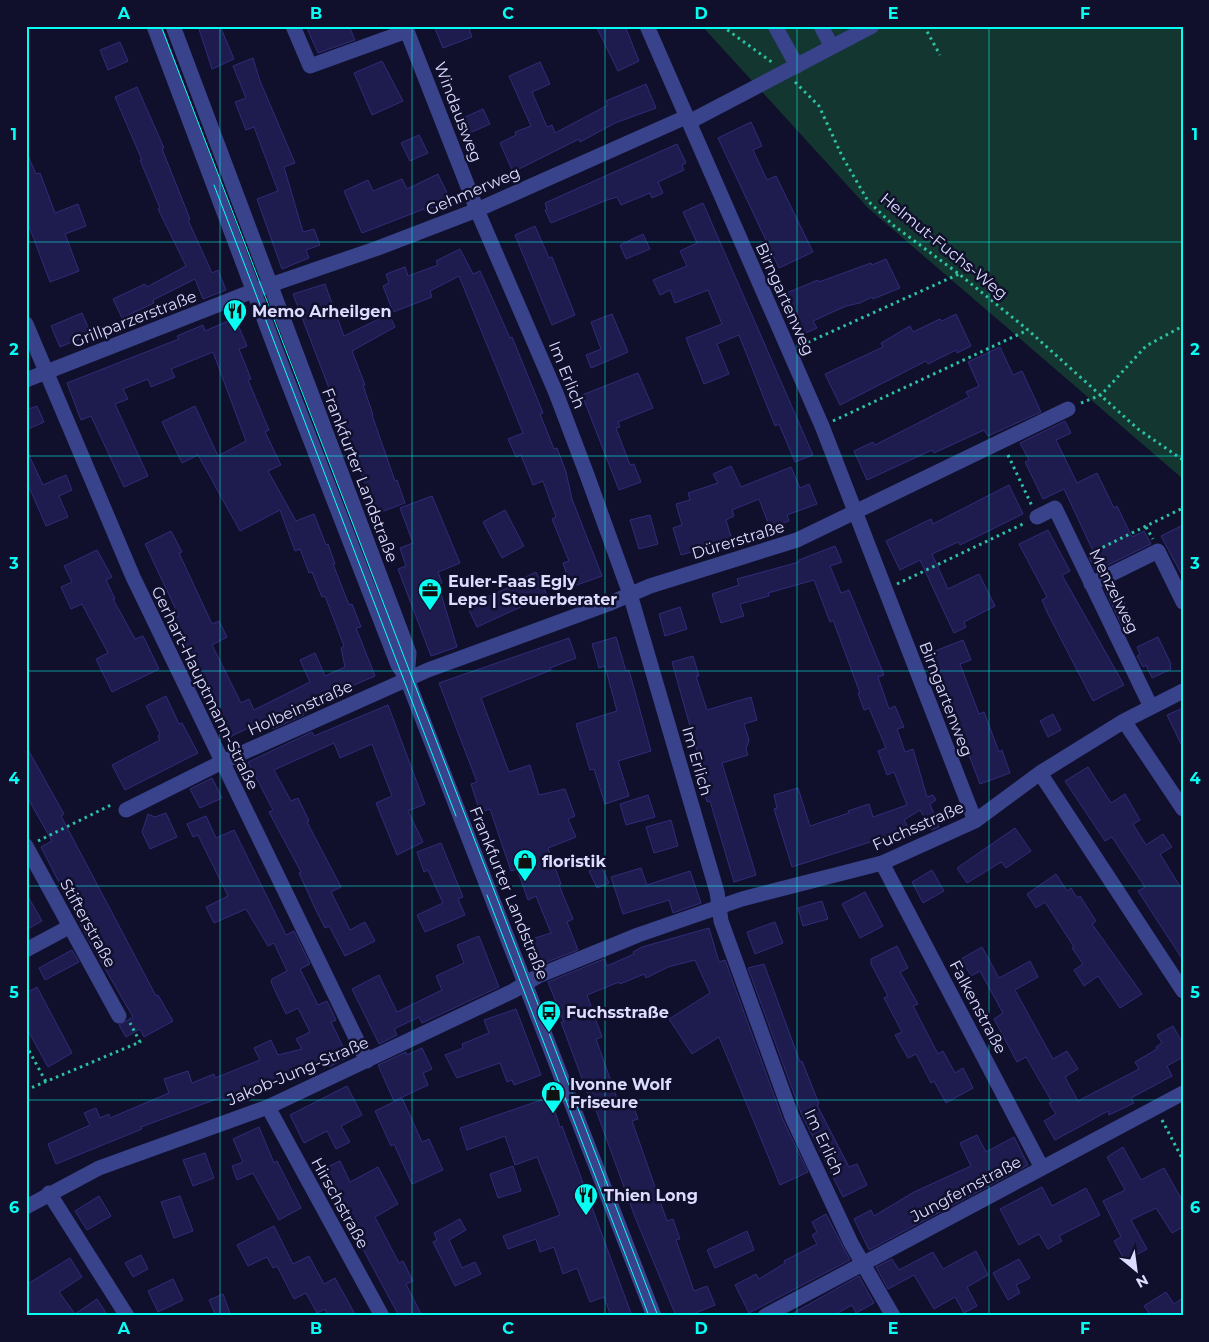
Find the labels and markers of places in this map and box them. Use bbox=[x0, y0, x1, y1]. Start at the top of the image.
restaurant icon: Memo Arheilgen bbox=[222, 298, 248, 332]
place label: Memo Arheilgen bbox=[252, 302, 392, 321]
place label: Euler-Faas Egly Leps | Steuerberater bbox=[448, 572, 617, 609]
office icon: Euler-Faas Egly Leps | Steuerberater bbox=[417, 577, 443, 611]
shop icon: floristik bbox=[512, 848, 538, 882]
place label: floristik bbox=[542, 852, 606, 871]
bus stop icon: Fuchsstraße bbox=[536, 999, 562, 1033]
place label: Fuchsstraße bbox=[566, 1003, 669, 1022]
place label: Ivonne Wolf Friseure bbox=[570, 1075, 672, 1112]
shop icon: Ivonne Wolf Friseure bbox=[540, 1080, 566, 1114]
restaurant icon: Thien Long bbox=[573, 1182, 599, 1216]
place label: Thien Long bbox=[604, 1186, 698, 1205]

